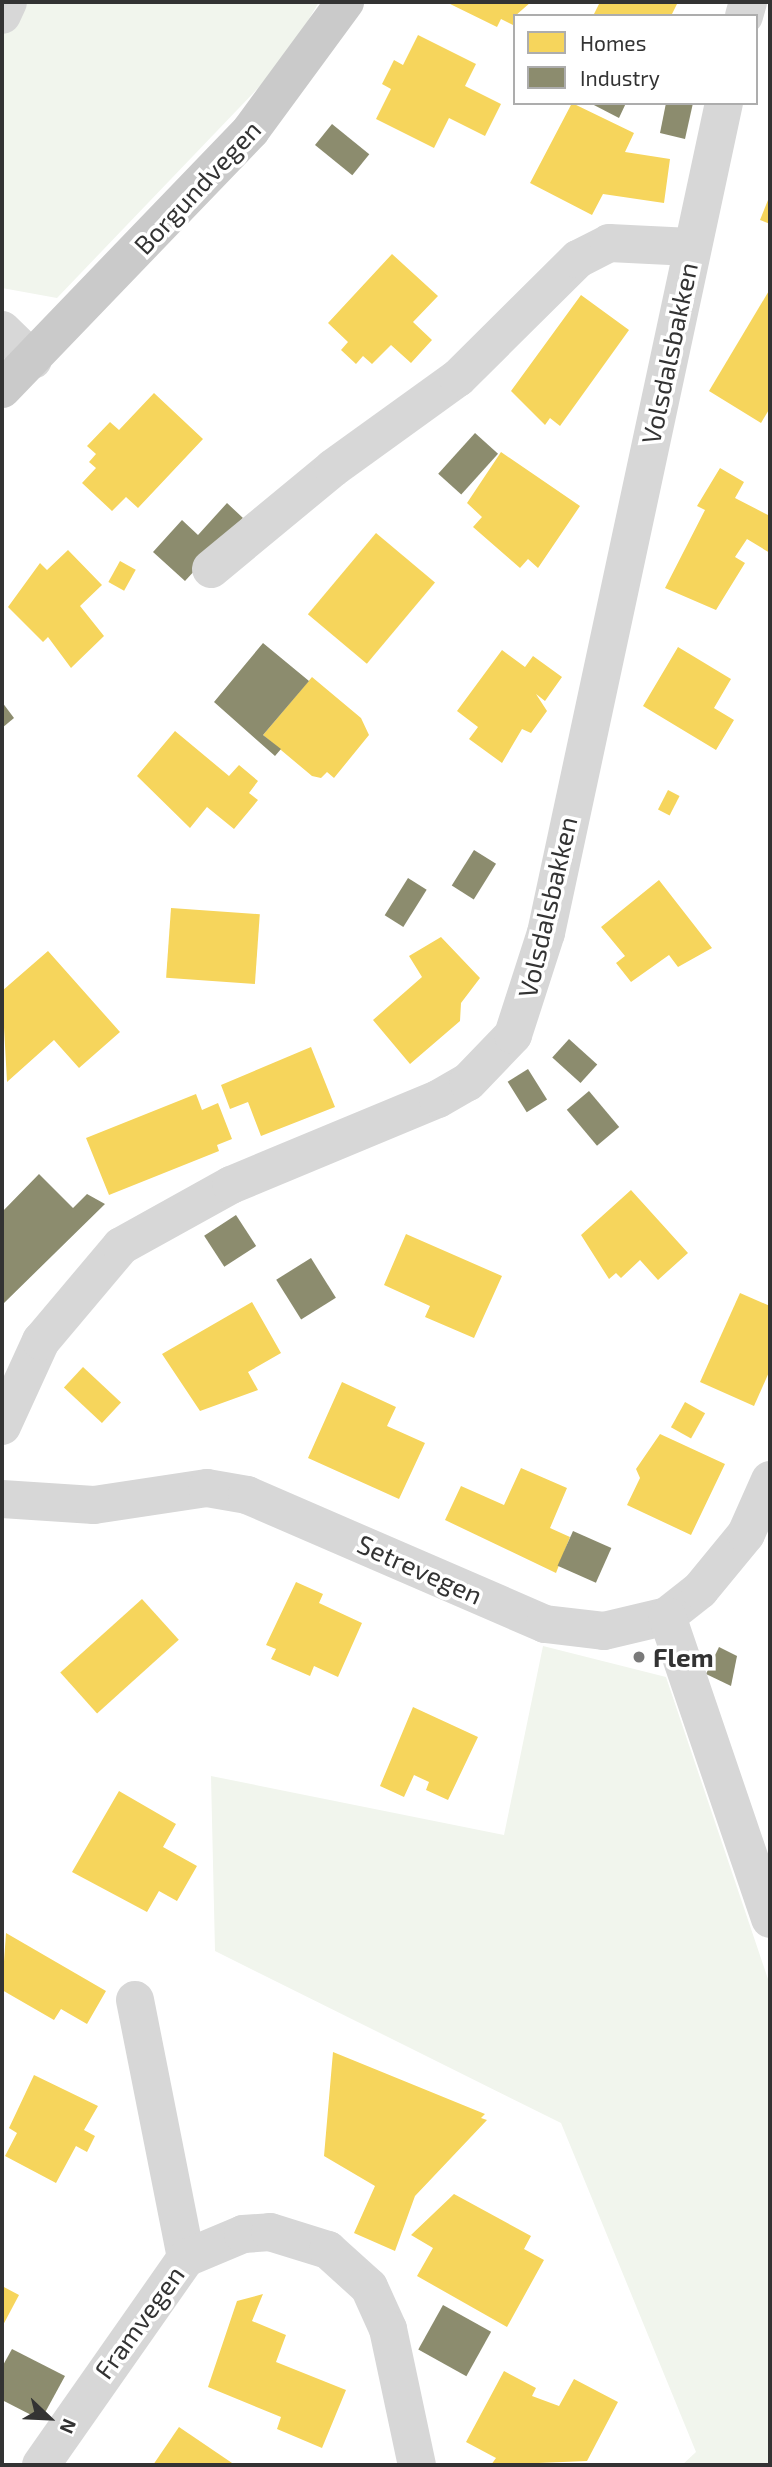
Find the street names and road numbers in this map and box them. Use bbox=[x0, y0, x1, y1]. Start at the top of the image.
street label: Borgundvegen bbox=[127, 114, 267, 260]
street label: Volsdalsbakken bbox=[635, 259, 703, 447]
street label: Volsdalsbakken bbox=[511, 813, 583, 1001]
street label: Setrevegen bbox=[353, 1528, 487, 1610]
street label: Framvegen bbox=[88, 2259, 190, 2385]

